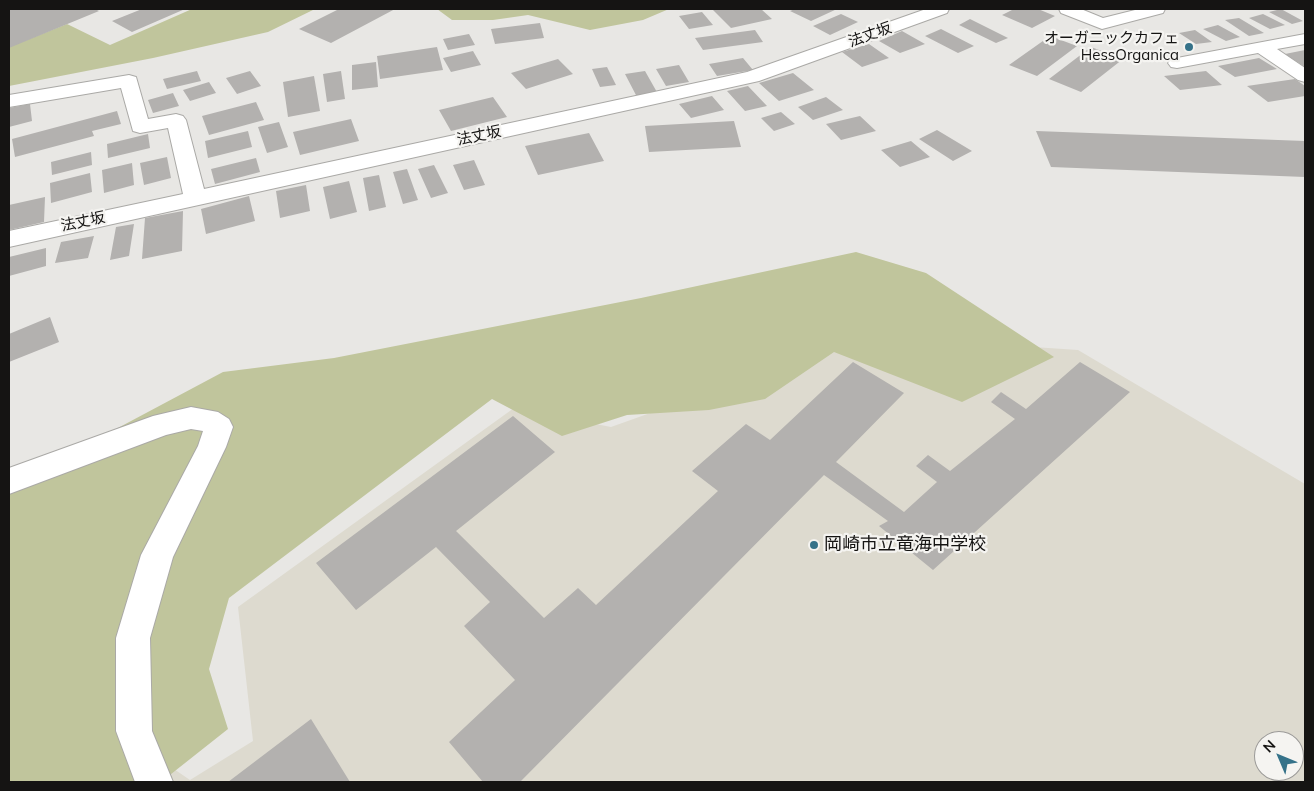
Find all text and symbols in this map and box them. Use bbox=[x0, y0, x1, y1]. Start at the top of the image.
street label: 法丈坂 bbox=[846, 19, 894, 51]
place label: オーガニックカフェ HessOrganica bbox=[1044, 29, 1179, 64]
marker: オーガニックカフェ HessOrganica bbox=[1183, 41, 1195, 53]
street label: 法丈坂 bbox=[455, 123, 503, 149]
street label: 法丈坂 bbox=[59, 209, 107, 235]
place label: 岡崎市立竜海中学校 bbox=[824, 534, 986, 556]
marker: 岡崎市立竜海中学校 bbox=[808, 539, 820, 551]
north arrow bbox=[1254, 731, 1304, 781]
text: N bbox=[1259, 736, 1279, 756]

